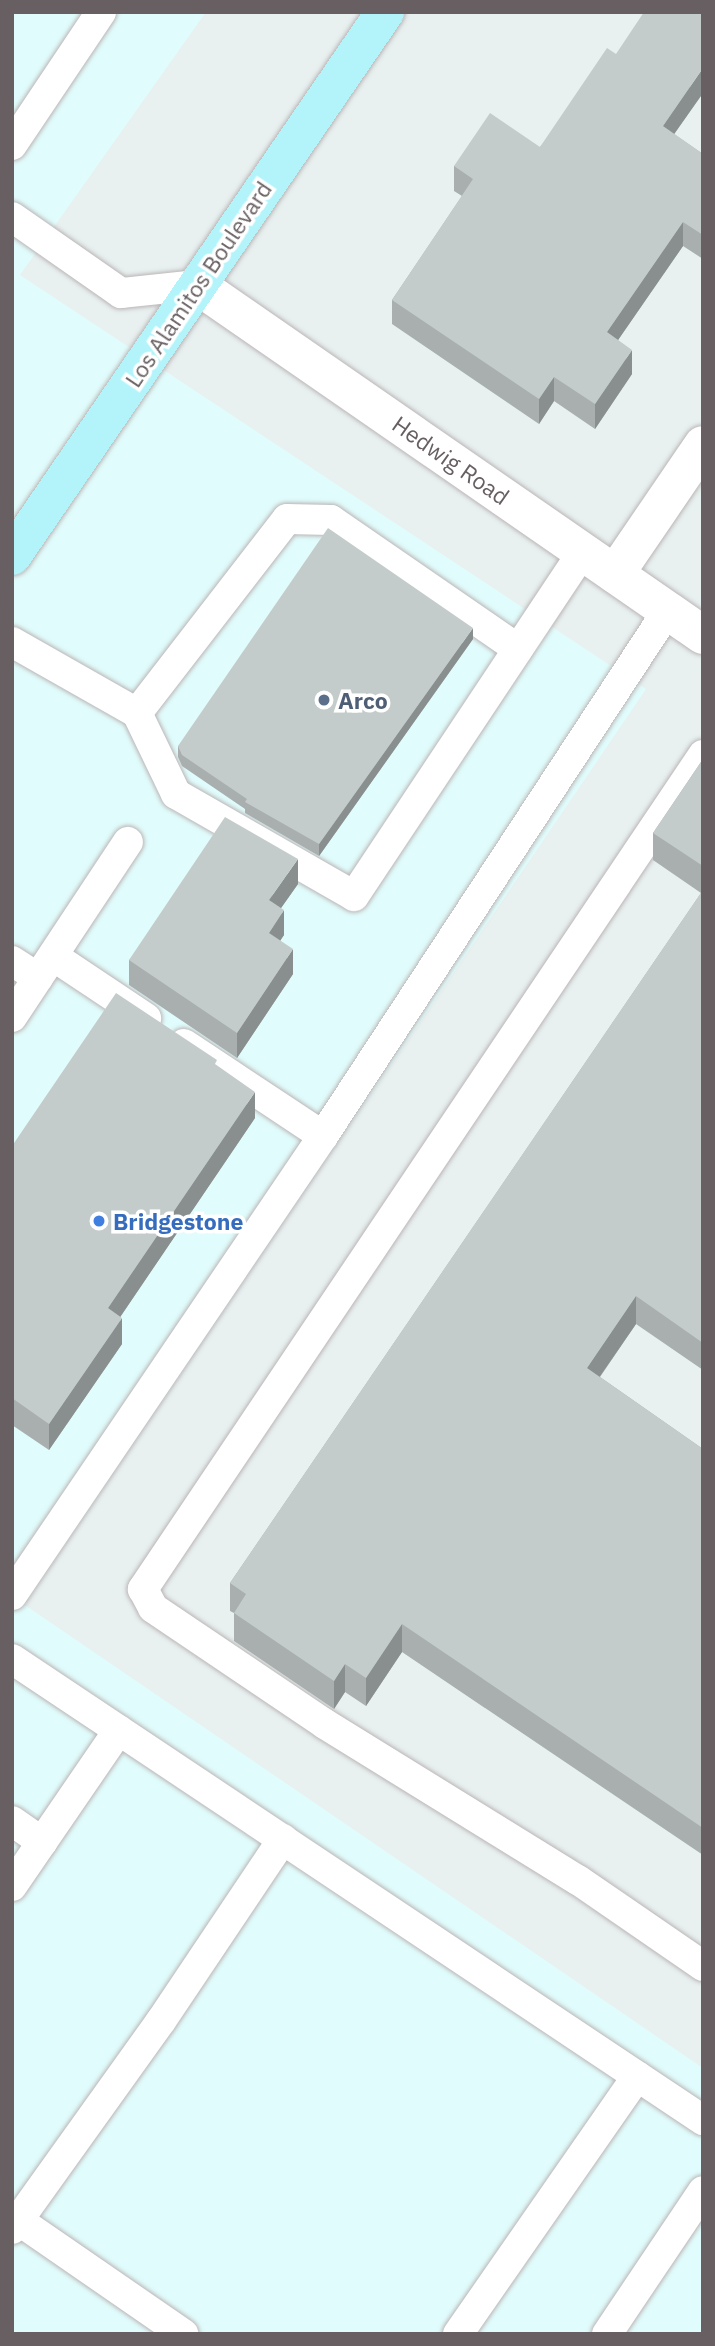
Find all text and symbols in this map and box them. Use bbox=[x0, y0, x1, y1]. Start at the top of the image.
street label: Los Alamitos Boulevard bbox=[119, 176, 277, 392]
street label: Hedwig Road bbox=[387, 410, 515, 510]
place label: Arco bbox=[338, 686, 388, 714]
marker: Arco bbox=[316, 692, 332, 708]
place label: Bridgestone bbox=[113, 1207, 243, 1235]
marker: Bridgestone bbox=[91, 1213, 107, 1229]

